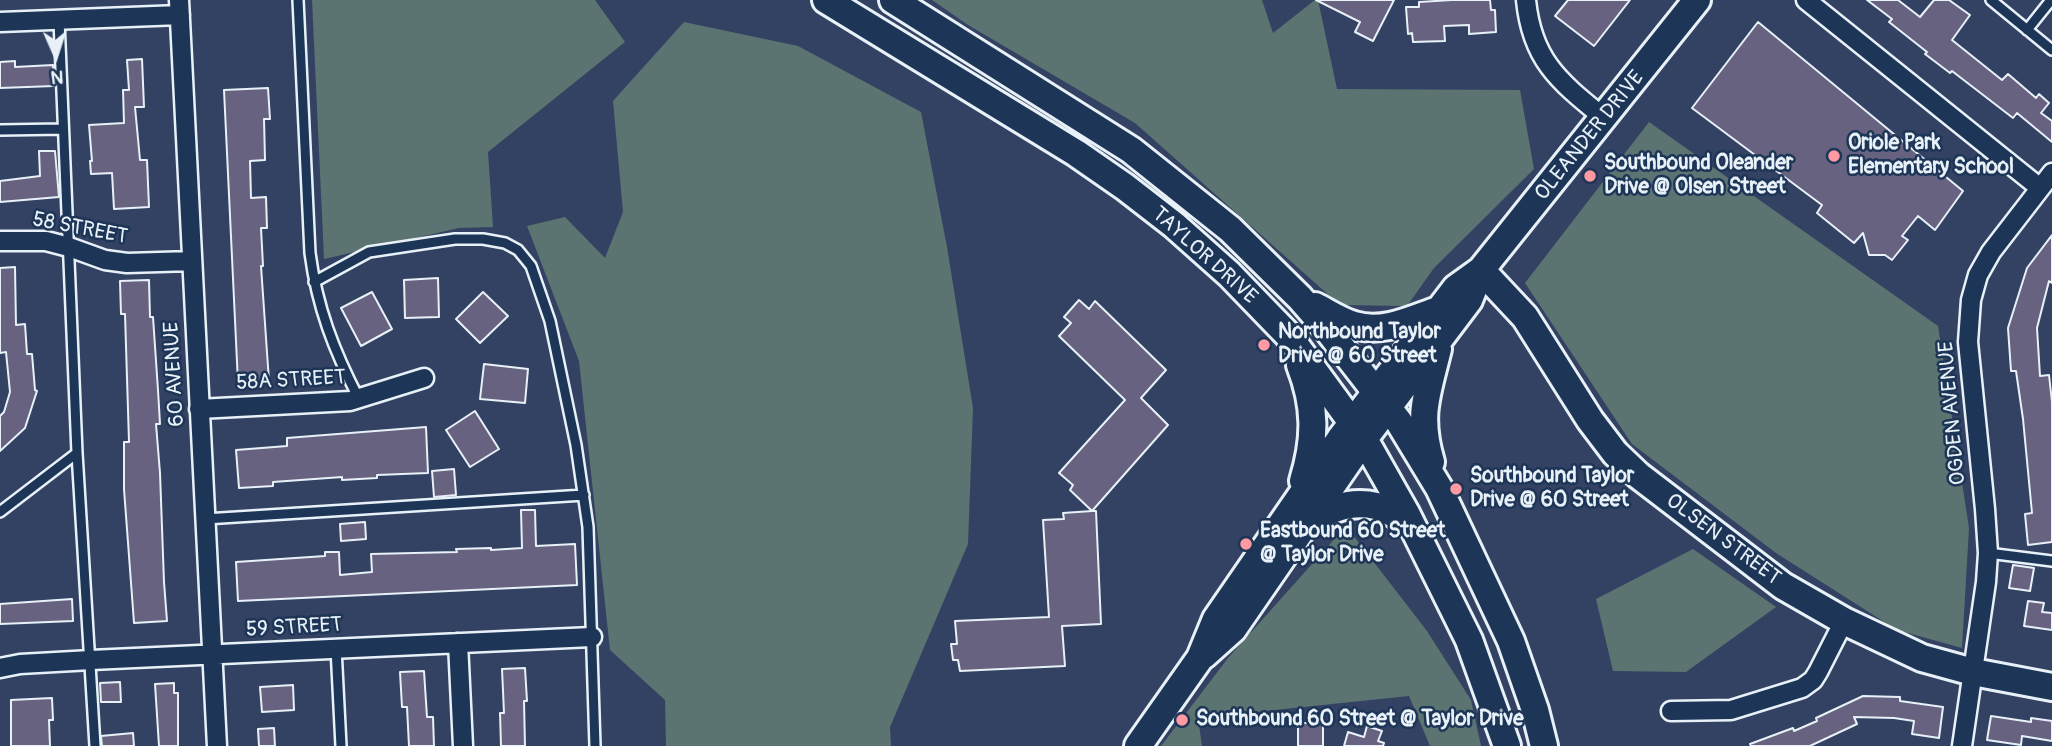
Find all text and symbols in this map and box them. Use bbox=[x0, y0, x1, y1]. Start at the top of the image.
north arrow bbox=[21, 21, 91, 91]
text: N bbox=[50, 65, 64, 89]
street label: OLEANDER DRIVE bbox=[1530, 66, 1650, 206]
place label: Oriole Park Elementary School bbox=[1848, 131, 2014, 181]
marker: Oriole Park Elementary School bbox=[1826, 148, 1842, 164]
place label: Southbound Oleander Drive @ Olsen Street bbox=[1604, 151, 1793, 201]
marker: Southbound Oleander Drive @ Olsen Street bbox=[1582, 168, 1598, 184]
street label: TAYLOR DRIVE bbox=[1146, 202, 1262, 310]
street label: 58 STREET bbox=[30, 207, 130, 251]
place label: Northbound Taylor Drive @ 60 Street bbox=[1278, 320, 1441, 370]
street label: 60 AVENUE bbox=[160, 321, 190, 427]
marker: Northbound Taylor Drive @ 60 Street bbox=[1256, 337, 1272, 353]
street label: OGDEN AVENUE bbox=[1934, 340, 1972, 486]
street label: 58A STREET bbox=[236, 366, 346, 396]
place label: Southbound Taylor Drive @ 60 Street bbox=[1470, 464, 1634, 514]
marker: Southbound Taylor Drive @ 60 Street bbox=[1448, 481, 1464, 497]
street label: OLSEN STREET bbox=[1661, 489, 1785, 591]
place label: Eastbound 60 Street @ Taylor Drive bbox=[1260, 519, 1445, 569]
marker: Eastbound 60 Street @ Taylor Drive bbox=[1238, 536, 1254, 552]
street label: 59 STREET bbox=[245, 613, 343, 643]
place label: Southbound 60 Street @ Taylor Drive bbox=[1196, 707, 1523, 733]
marker: Southbound 60 Street @ Taylor Drive bbox=[1174, 712, 1190, 728]

